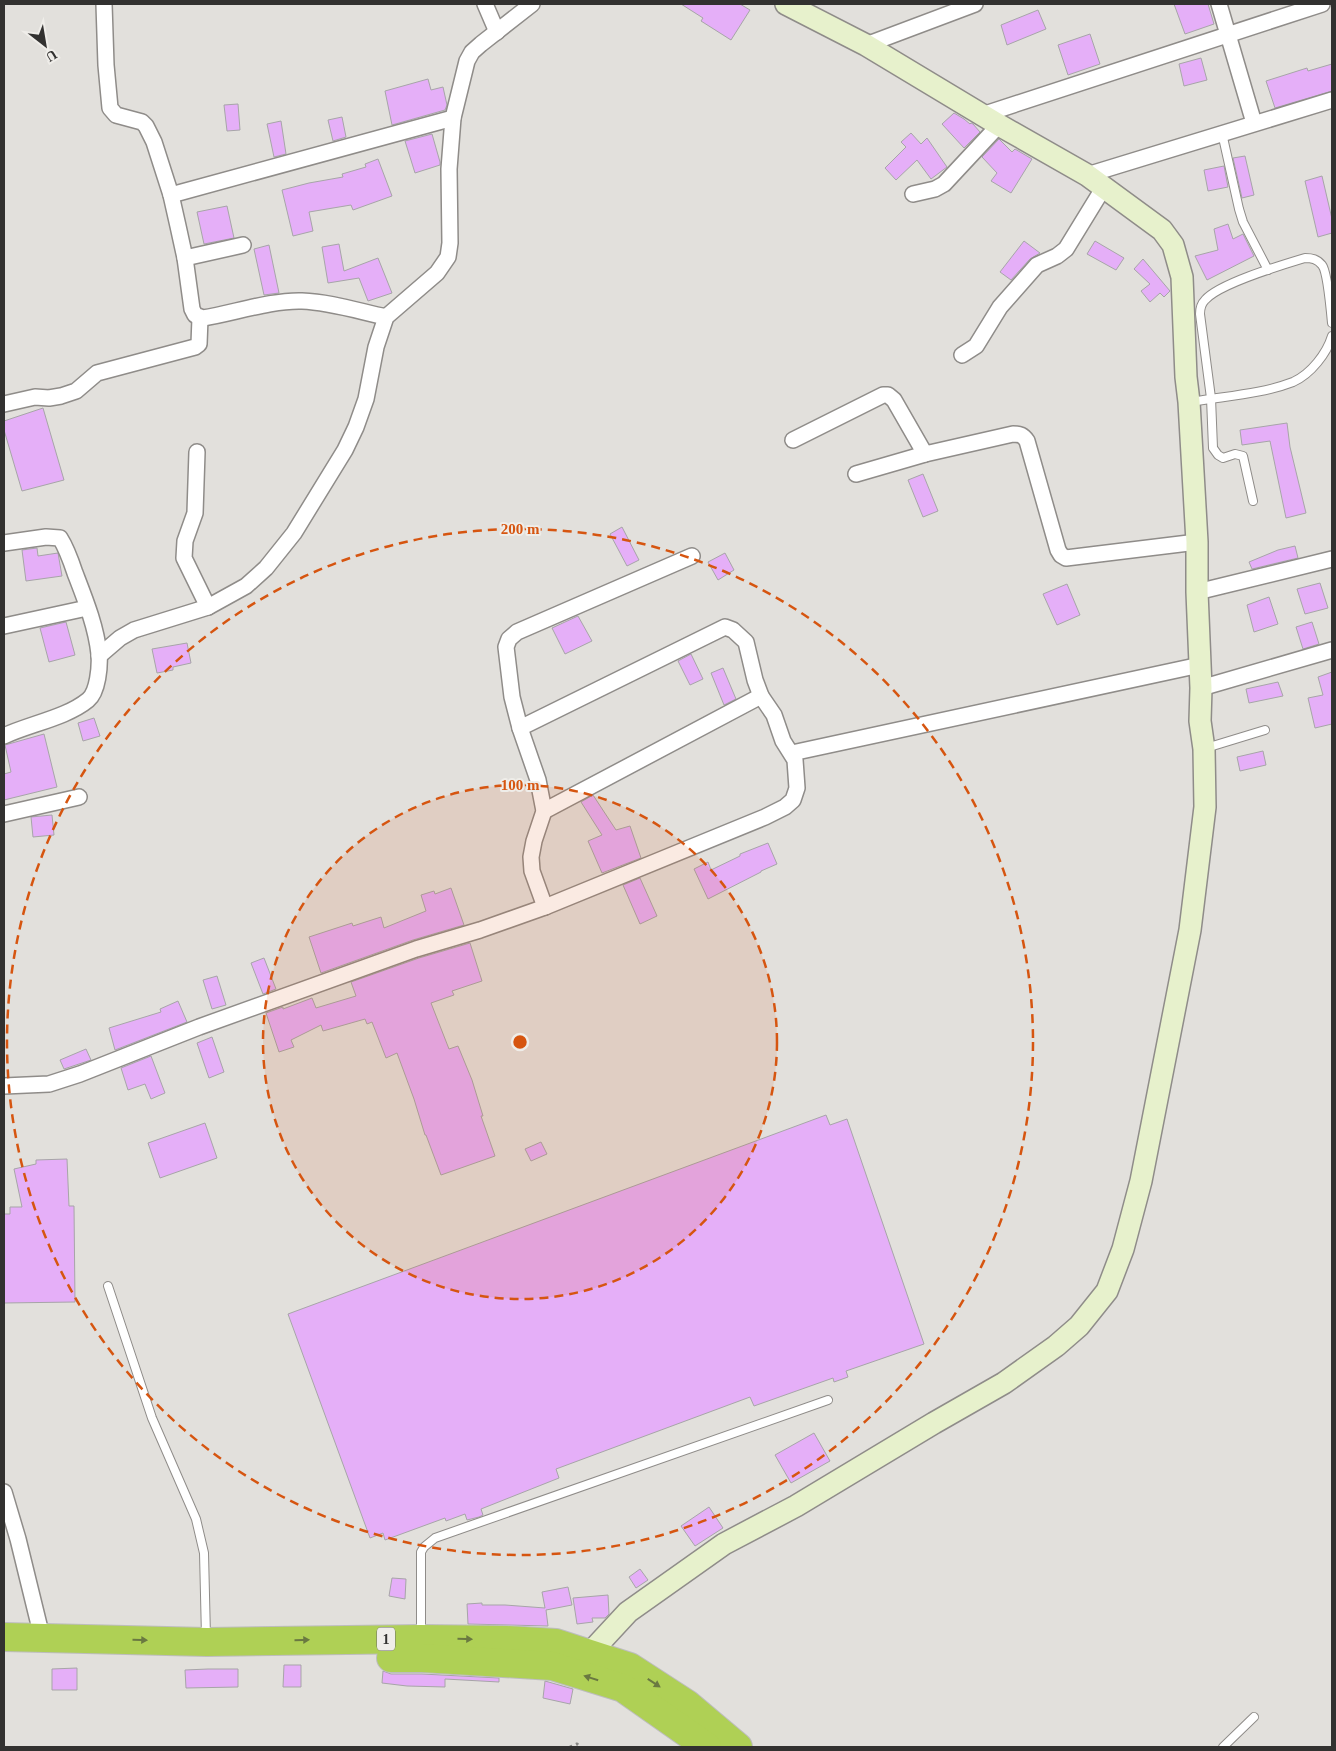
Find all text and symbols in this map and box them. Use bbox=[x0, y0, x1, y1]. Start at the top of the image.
north arrow bbox=[20, 20, 70, 70]
text: U bbox=[43, 47, 60, 65]
text: 200 m bbox=[501, 521, 540, 537]
text: 100 m bbox=[501, 777, 540, 793]
centre of rings bbox=[511, 1033, 529, 1051]
road number: 1 bbox=[377, 1628, 395, 1650]
one-way arrow bbox=[457, 1635, 473, 1643]
one-way arrow bbox=[295, 1636, 311, 1644]
one-way arrow bbox=[132, 1637, 148, 1645]
one-way arrow bbox=[583, 1674, 598, 1682]
one-way arrow bbox=[647, 1678, 660, 1688]

